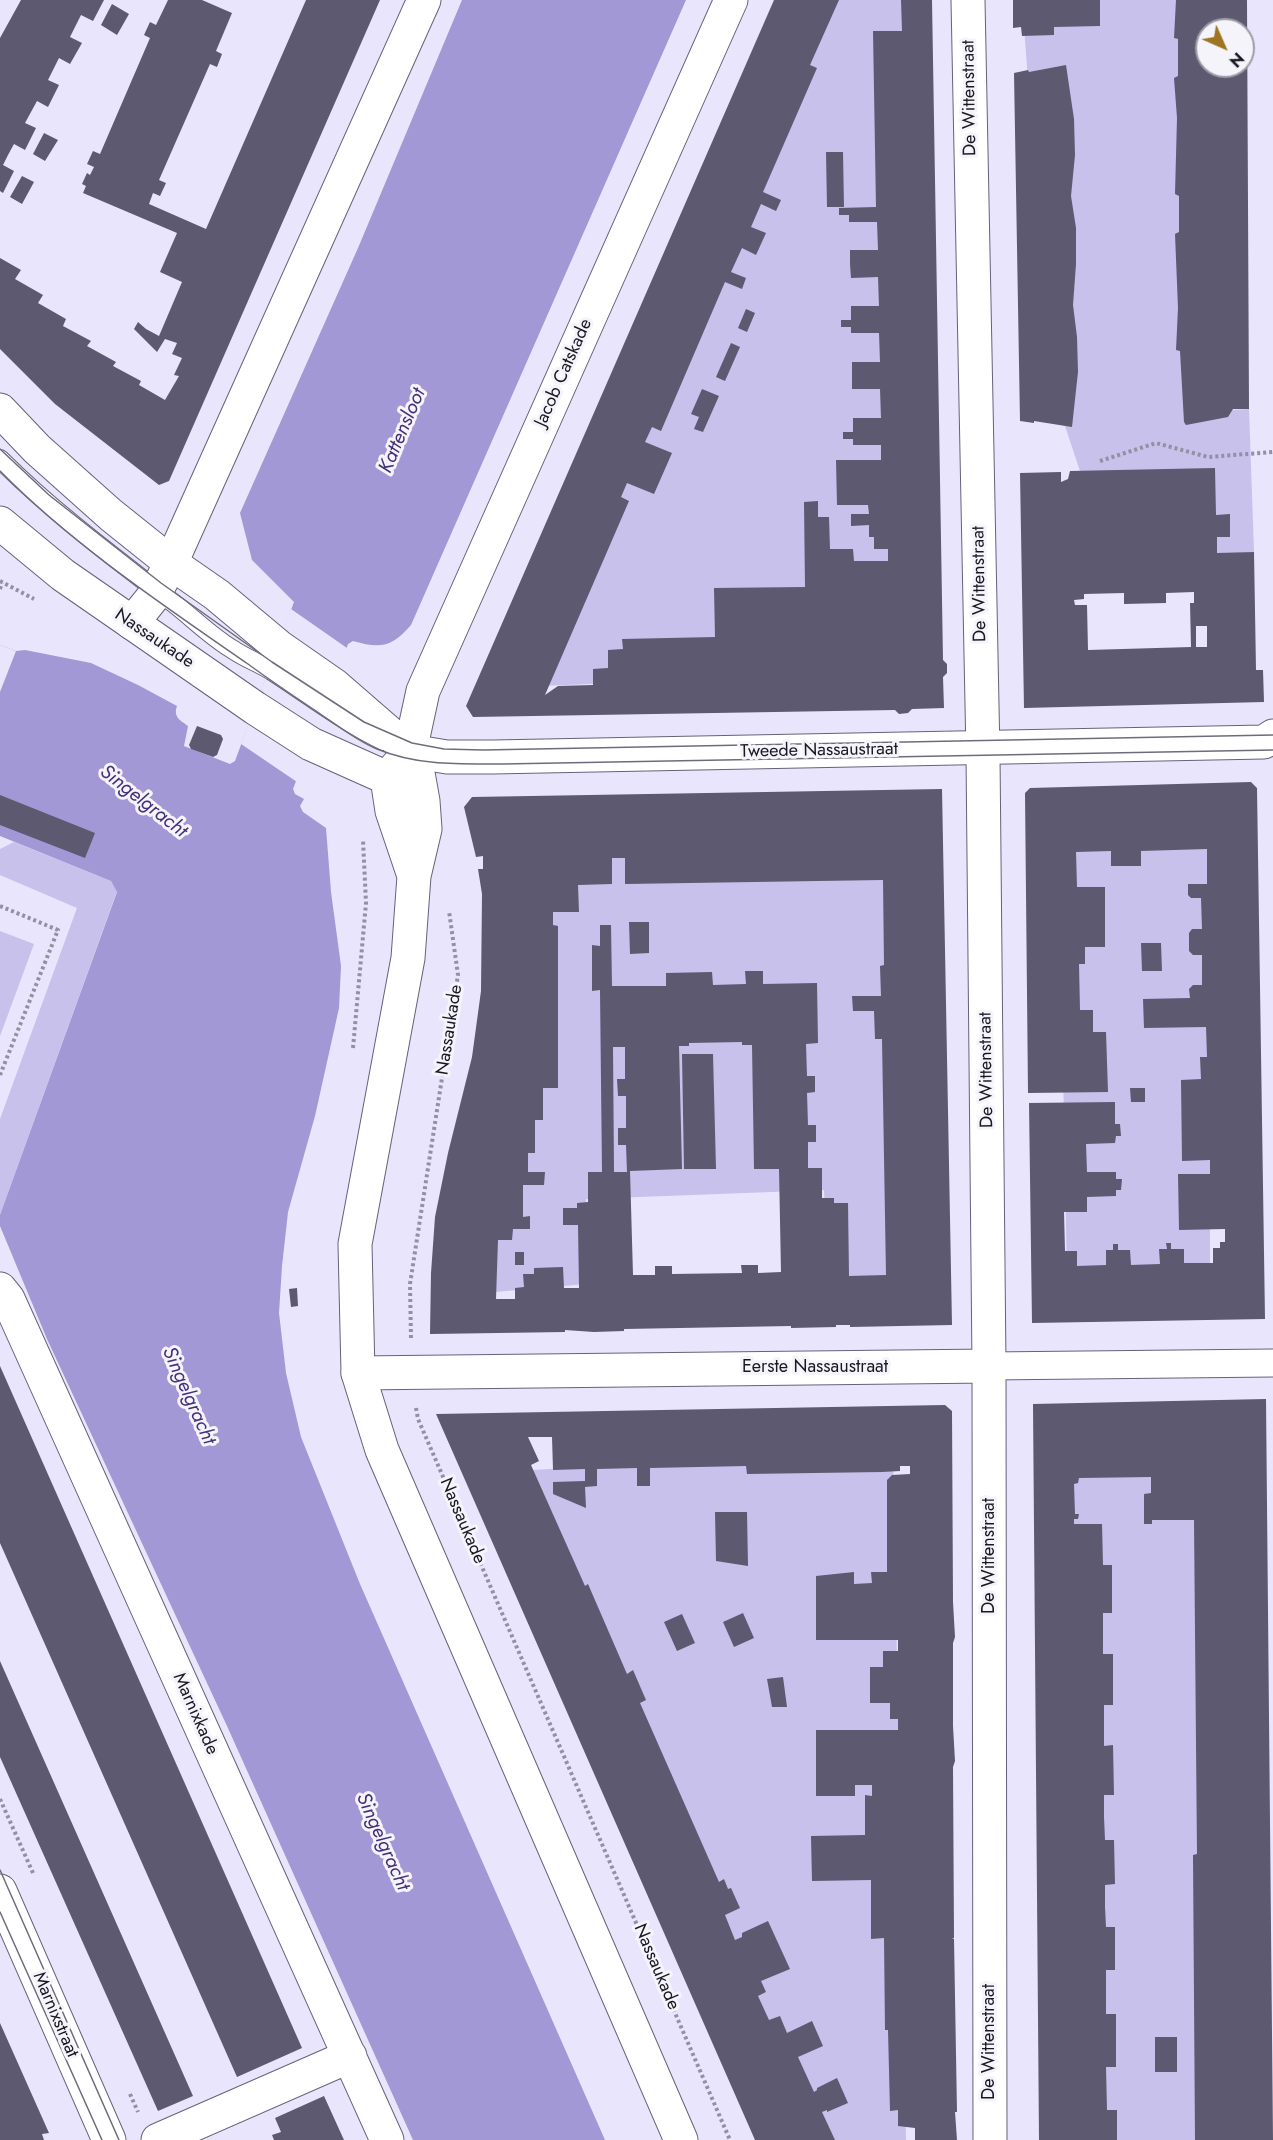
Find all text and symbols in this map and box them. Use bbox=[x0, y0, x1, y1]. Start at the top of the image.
north arrow bbox=[1195, 18, 1255, 78]
street label: De Wittenstraat bbox=[958, 40, 982, 156]
text: N bbox=[1224, 47, 1249, 72]
street label: Jacob Catskade bbox=[531, 316, 597, 430]
water label: Kattensloot bbox=[374, 385, 432, 477]
street label: De Wittenstraat bbox=[968, 526, 992, 642]
street label: Nassaukade bbox=[110, 605, 198, 673]
street label: Tweede Nassaustraat bbox=[740, 739, 898, 763]
water label: Singelgracht bbox=[95, 760, 191, 844]
street label: Nassaukade bbox=[432, 983, 468, 1077]
street label: De Wittenstraat bbox=[975, 1012, 999, 1128]
water label: Singelgracht bbox=[156, 1343, 220, 1449]
street label: Eerste Nassaustraat bbox=[742, 1357, 888, 1379]
street label: Nassaukade bbox=[434, 1475, 490, 1567]
street label: De Wittenstraat bbox=[979, 1498, 1001, 1614]
street label: Marnixkade bbox=[167, 1670, 223, 1758]
water label: Singelgracht bbox=[350, 1789, 414, 1895]
street label: Nassaukade bbox=[628, 1921, 684, 2013]
street label: Marnixstraat bbox=[27, 1969, 83, 2061]
street label: De Wittenstraat bbox=[979, 1984, 1001, 2100]

